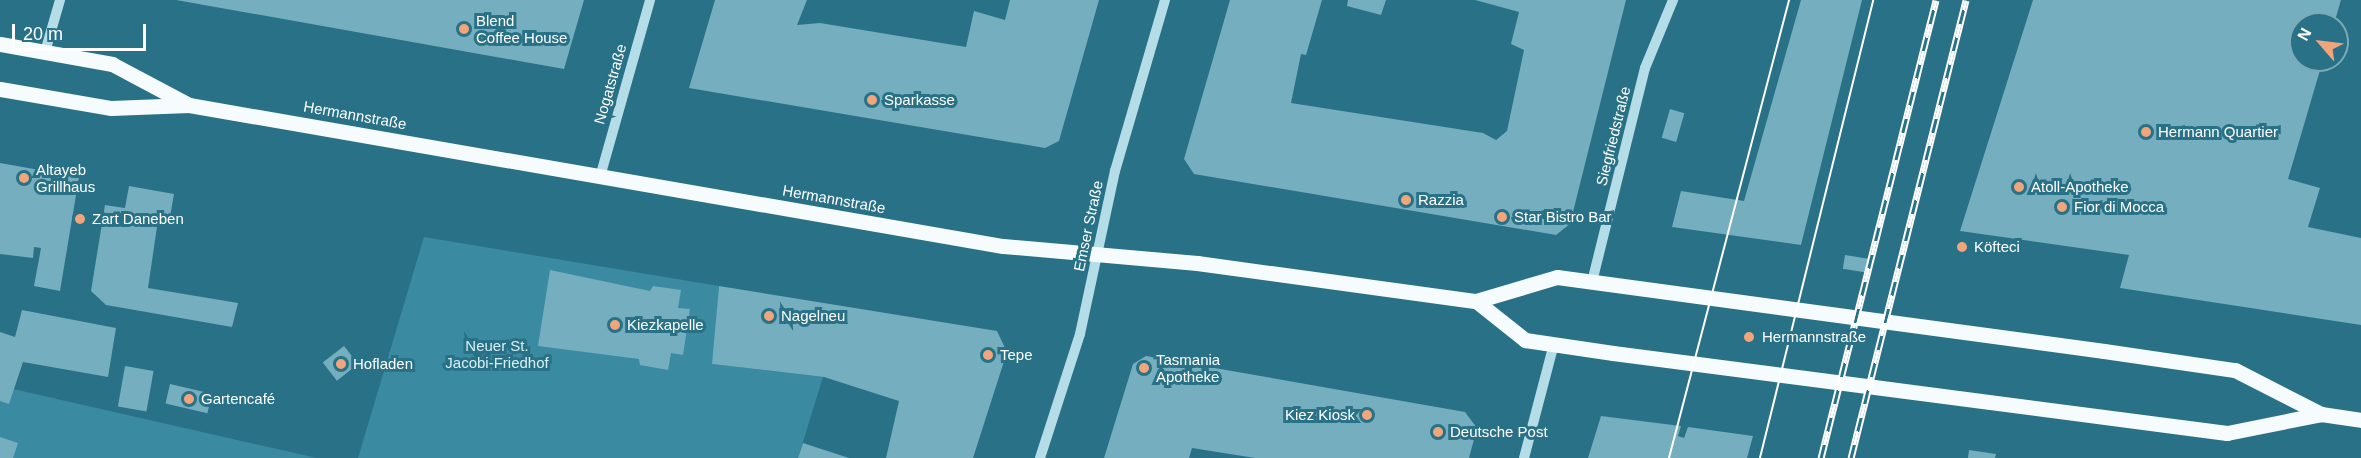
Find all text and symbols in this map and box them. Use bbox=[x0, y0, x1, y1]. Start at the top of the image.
place label: Blend Coffee House bbox=[476, 11, 567, 46]
scale bar bbox=[15, 12, 148, 50]
north arrow bbox=[2289, 12, 2349, 72]
marker: Blend Coffee House bbox=[457, 22, 471, 36]
text: 20 m bbox=[23, 24, 63, 44]
text: N bbox=[2294, 25, 2315, 43]
street label: Nogatstraße bbox=[590, 42, 630, 126]
street label: Siegfriedstraße bbox=[1592, 84, 1634, 188]
place label: Sparkasse bbox=[884, 91, 955, 109]
marker: Sparkasse bbox=[865, 93, 879, 107]
street label: Hermannstraße bbox=[302, 97, 408, 133]
place label: Hermann Quartier bbox=[2158, 123, 2278, 141]
marker: Hermann Quartier bbox=[2139, 125, 2153, 139]
place label: Altayeb Grillhaus bbox=[36, 160, 95, 195]
marker: Altayeb Grillhaus bbox=[17, 171, 31, 185]
place label: Atoll-Apotheke bbox=[2031, 178, 2129, 196]
street label: Emser Straße bbox=[1070, 179, 1106, 273]
marker: Atoll-Apotheke bbox=[2012, 180, 2026, 194]
street label: Hermannstraße bbox=[781, 181, 887, 217]
place label: Razzia bbox=[1418, 191, 1464, 209]
marker: Razzia bbox=[1399, 193, 1413, 207]
place label: Fior di Mocca bbox=[2074, 198, 2164, 216]
marker: Fior di Mocca bbox=[2055, 200, 2069, 214]
place label: Star Bistro Bar bbox=[1514, 208, 1612, 226]
place label: Zart Daneben bbox=[92, 210, 184, 228]
marker: Star Bistro Bar bbox=[1495, 210, 1509, 224]
marker: Zart Daneben bbox=[73, 212, 87, 226]
place label: Köfteci bbox=[1974, 238, 2020, 256]
marker: Köfteci bbox=[1955, 240, 1969, 254]
place label: Nagelneu bbox=[781, 307, 845, 325]
marker: Nagelneu bbox=[762, 309, 776, 323]
place label: Kiezkapelle bbox=[627, 316, 704, 334]
marker: Kiezkapelle bbox=[608, 318, 622, 332]
marker: Hermannstraße bbox=[1740, 328, 1758, 346]
place label: Hermannstraße bbox=[1762, 328, 1866, 346]
park label: Neuer St. Jacobi-Friedhof bbox=[445, 336, 549, 371]
place label: Tepe bbox=[1000, 346, 1033, 364]
marker: Tepe bbox=[981, 348, 995, 362]
place label: Tasmania Apotheke bbox=[1156, 350, 1220, 385]
place label: Hofladen bbox=[353, 355, 413, 373]
marker: Hofladen bbox=[334, 357, 348, 371]
marker: Tasmania Apotheke bbox=[1137, 361, 1151, 375]
place label: Gartencafé bbox=[201, 390, 275, 408]
marker: Gartencafé bbox=[182, 392, 196, 406]
place label: Kiez Kiosk bbox=[1285, 406, 1355, 424]
marker: Kiez Kiosk bbox=[1360, 408, 1374, 422]
place label: Deutsche Post bbox=[1450, 423, 1548, 441]
marker: Deutsche Post bbox=[1431, 425, 1445, 439]

